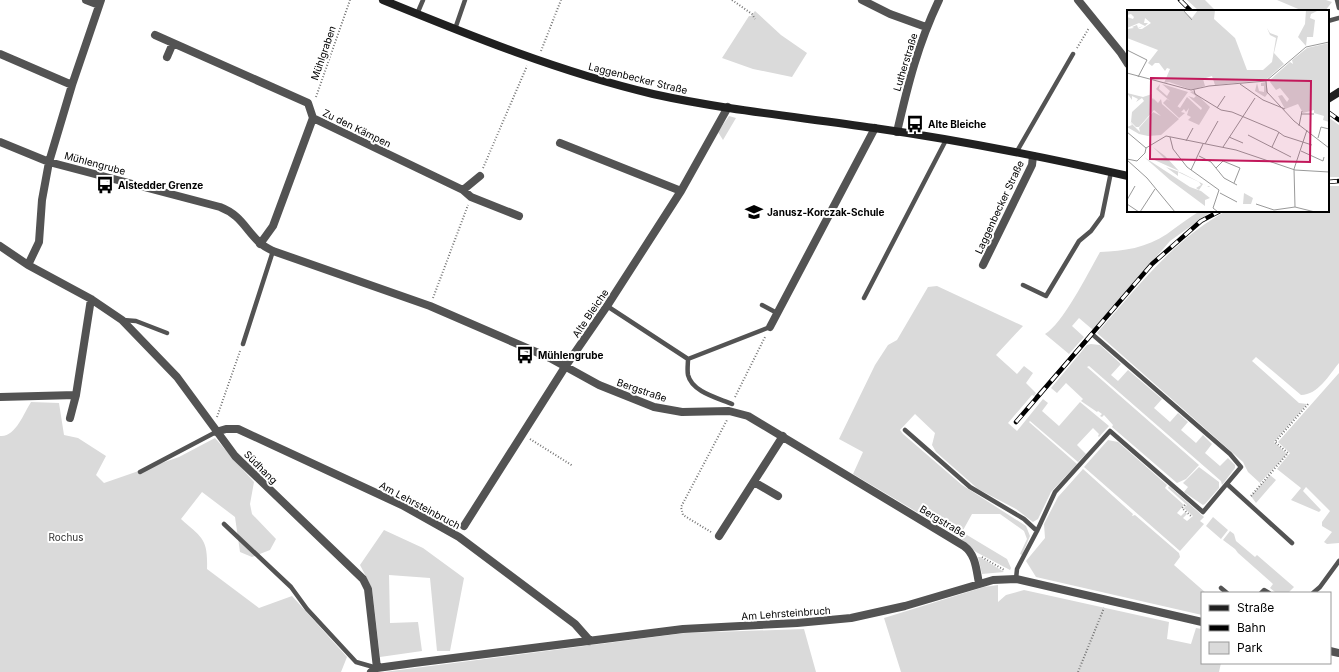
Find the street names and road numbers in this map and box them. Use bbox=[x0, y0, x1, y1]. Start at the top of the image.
street label: Mühlgraben bbox=[308, 24, 338, 82]
street label: Lutherstraße bbox=[890, 31, 920, 93]
street label: Laggenbecker Straße bbox=[587, 60, 689, 96]
street label: Zu den Kämpen bbox=[321, 106, 393, 150]
street label: Mühlengrube bbox=[63, 149, 127, 177]
street label: Laggenbecker Straße bbox=[972, 158, 1026, 256]
street label: Alte Bleiche bbox=[569, 286, 611, 340]
street label: Bergstraße bbox=[615, 376, 669, 404]
street label: Südhang bbox=[242, 448, 280, 486]
street label: Am Lehrsteinbruch bbox=[378, 479, 462, 531]
street label: Bergstraße bbox=[918, 502, 969, 540]
street label: Am Lehrsteinbruch bbox=[741, 604, 831, 622]

